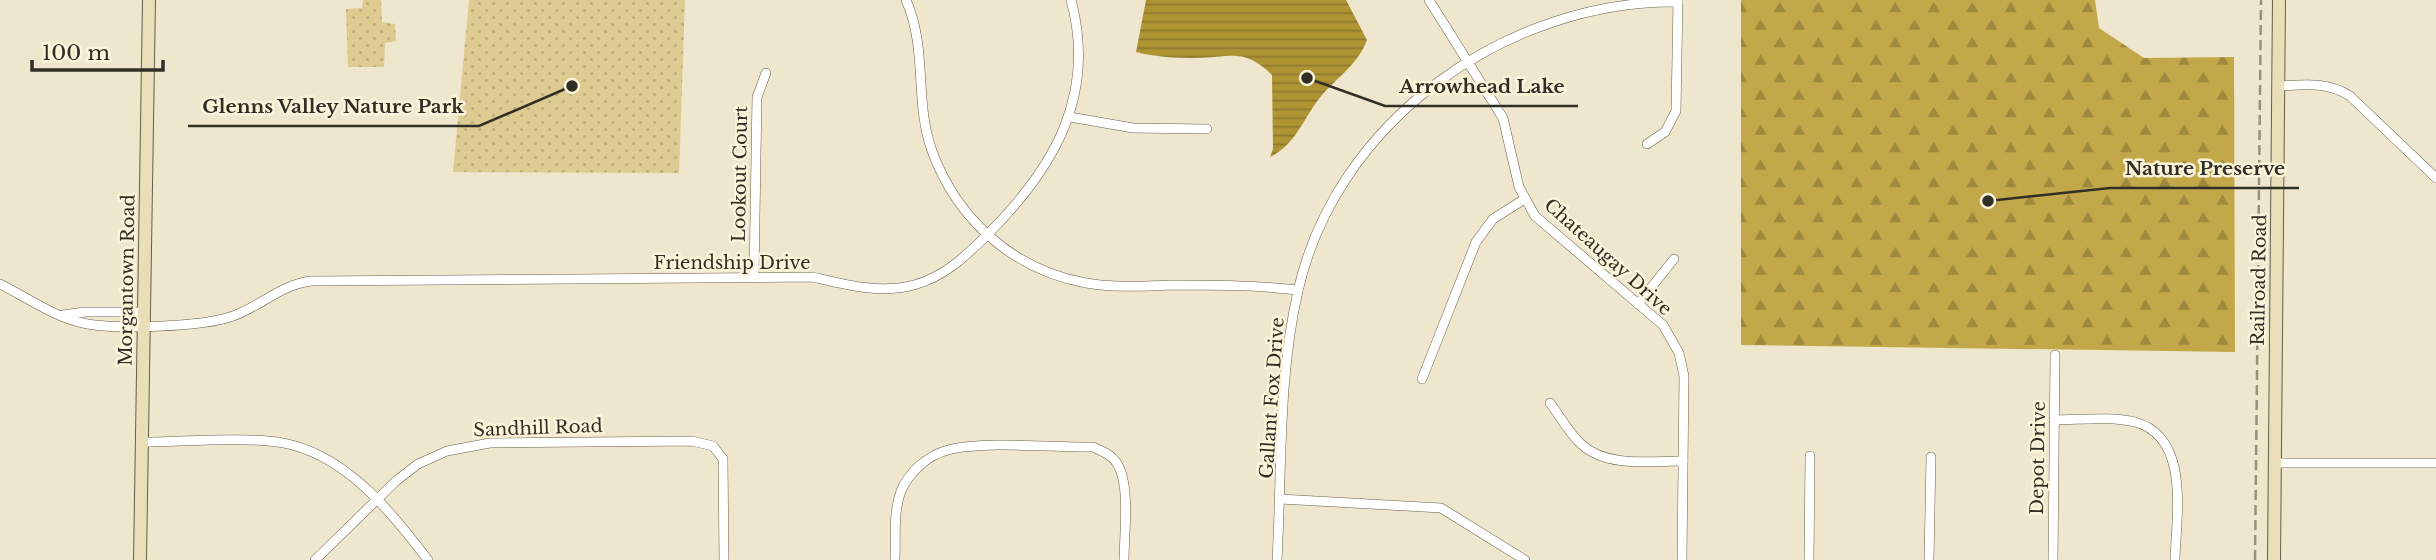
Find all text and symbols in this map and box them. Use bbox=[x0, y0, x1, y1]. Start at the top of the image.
scale bar bbox=[32, 28, 163, 72]
text: 100 m bbox=[42, 40, 110, 66]
callout: Arrowhead Lake bbox=[1385, 66, 1578, 106]
text: Arrowhead Lake bbox=[1398, 75, 1565, 98]
callout: Glenns Valley Nature Park bbox=[188, 86, 479, 126]
text: Glenns Valley Nature Park bbox=[202, 95, 464, 118]
street label: Lookout Court bbox=[728, 105, 752, 242]
callout: Nature Preserve bbox=[2110, 148, 2299, 188]
text: Nature Preserve bbox=[2125, 157, 2285, 180]
street label: Morgantown Road bbox=[115, 194, 139, 366]
street label: Chateaugay Drive bbox=[1540, 194, 1676, 320]
street label: Railroad Road bbox=[2247, 214, 2271, 346]
street label: Friendship Drive bbox=[653, 252, 811, 274]
street label: Gallant Fox Drive bbox=[1255, 317, 1289, 479]
street label: Depot Drive bbox=[2026, 401, 2050, 515]
street label: Sandhill Road bbox=[473, 415, 603, 441]

